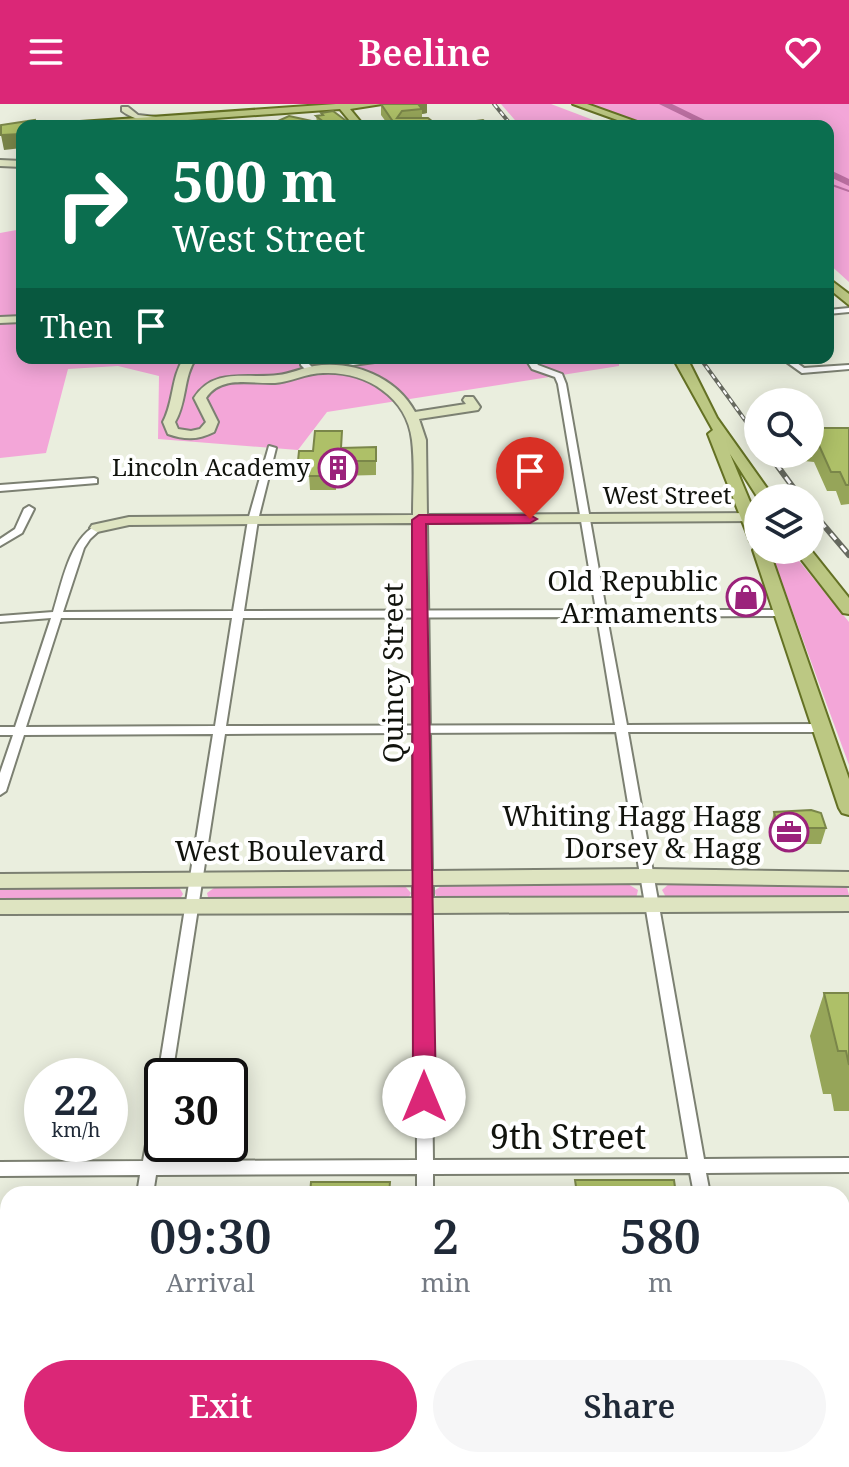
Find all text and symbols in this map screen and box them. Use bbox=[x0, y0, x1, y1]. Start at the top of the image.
text: Beeline bbox=[358, 28, 491, 77]
icon: menu bbox=[24, 30, 68, 74]
icon: heart bbox=[781, 30, 825, 74]
text: 500 m bbox=[172, 142, 337, 218]
icon: right bbox=[40, 152, 144, 256]
text: West Street bbox=[172, 214, 365, 263]
icon: arrive bbox=[129, 304, 173, 348]
text: Then bbox=[40, 306, 113, 347]
map controls bbox=[744, 388, 824, 564]
button: search bbox=[744, 388, 824, 468]
pin bbox=[496, 437, 564, 519]
building icon: Lincoln Academy bbox=[317, 447, 359, 489]
icon: arrive bbox=[508, 449, 552, 493]
place label: Lincoln Academy bbox=[112, 450, 310, 483]
street label: West Street bbox=[603, 478, 731, 511]
button: layers bbox=[744, 484, 824, 564]
place label: Old Republic Armaments bbox=[547, 561, 718, 631]
shop icon: Old Republic Armaments bbox=[725, 576, 767, 618]
street label: Quincy Street bbox=[373, 583, 411, 763]
place label: Whiting Hagg Hagg Dorsey & Hagg bbox=[502, 796, 761, 866]
office icon: Whiting Hagg Hagg Dorsey & Hagg bbox=[768, 811, 810, 853]
street label: West Boulevard bbox=[175, 831, 385, 869]
position arrow bbox=[382, 1055, 466, 1139]
speed limit sign: 30 bbox=[144, 1058, 248, 1162]
text: 22 bbox=[53, 1072, 99, 1127]
street label: 9th Street bbox=[490, 1113, 646, 1159]
text: km/h bbox=[51, 1116, 101, 1143]
text: 09:30 bbox=[149, 1203, 272, 1268]
text: 2 bbox=[432, 1203, 459, 1268]
text: 580 bbox=[620, 1203, 701, 1268]
text: Arrival bbox=[166, 1264, 255, 1300]
text: min bbox=[421, 1264, 470, 1300]
text: m bbox=[648, 1264, 673, 1300]
button: Exit bbox=[24, 1360, 417, 1452]
button: Share bbox=[433, 1360, 826, 1452]

